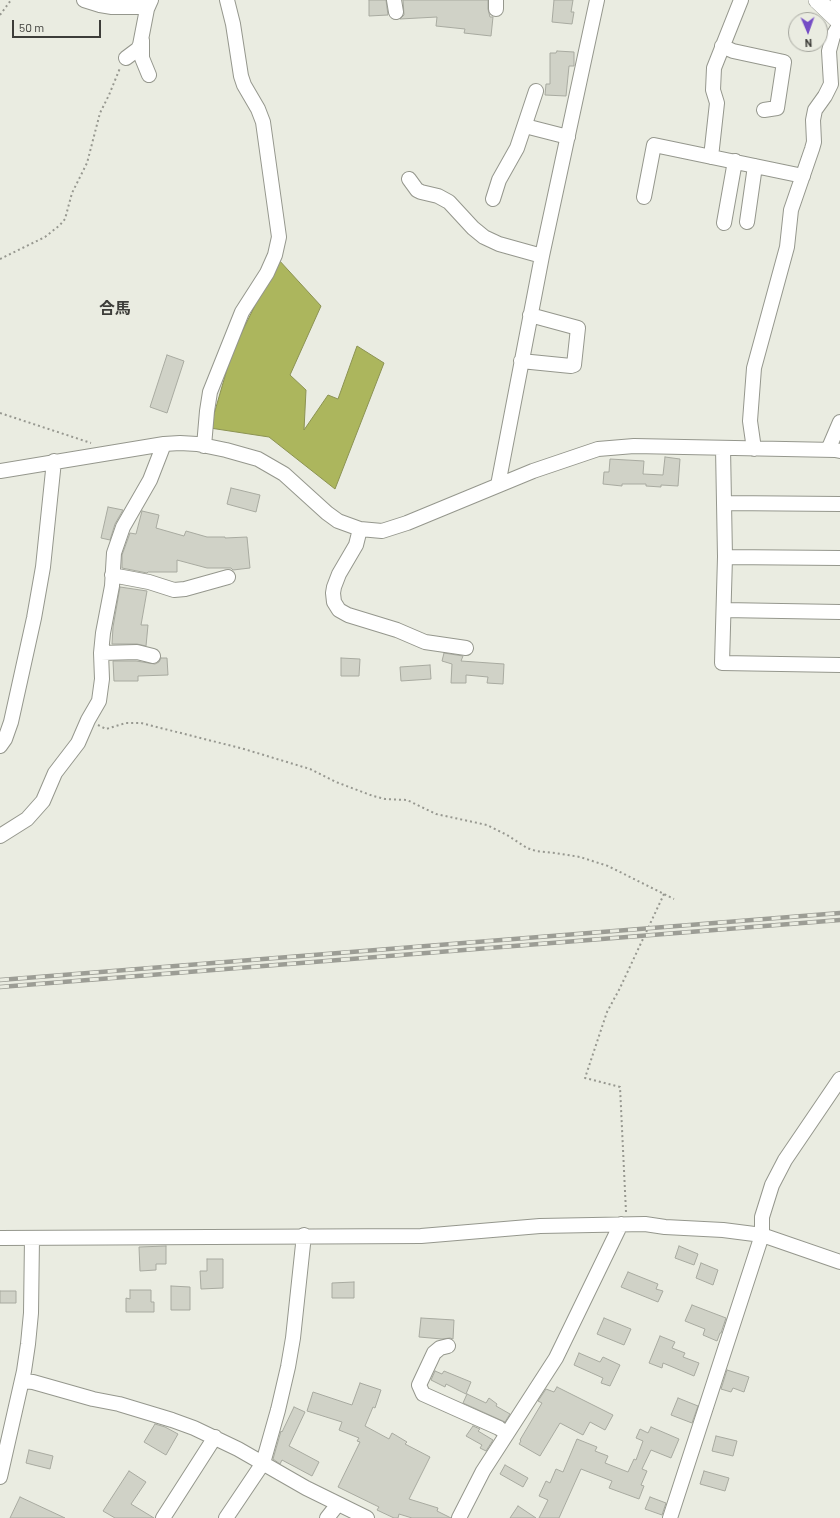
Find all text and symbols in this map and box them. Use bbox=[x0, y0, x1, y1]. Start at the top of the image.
scale bar bbox=[14, 12, 103, 38]
north arrow bbox=[788, 12, 828, 52]
text: 50 m bbox=[19, 20, 44, 34]
text: N bbox=[805, 37, 812, 50]
district label: 合馬 bbox=[99, 299, 131, 319]

